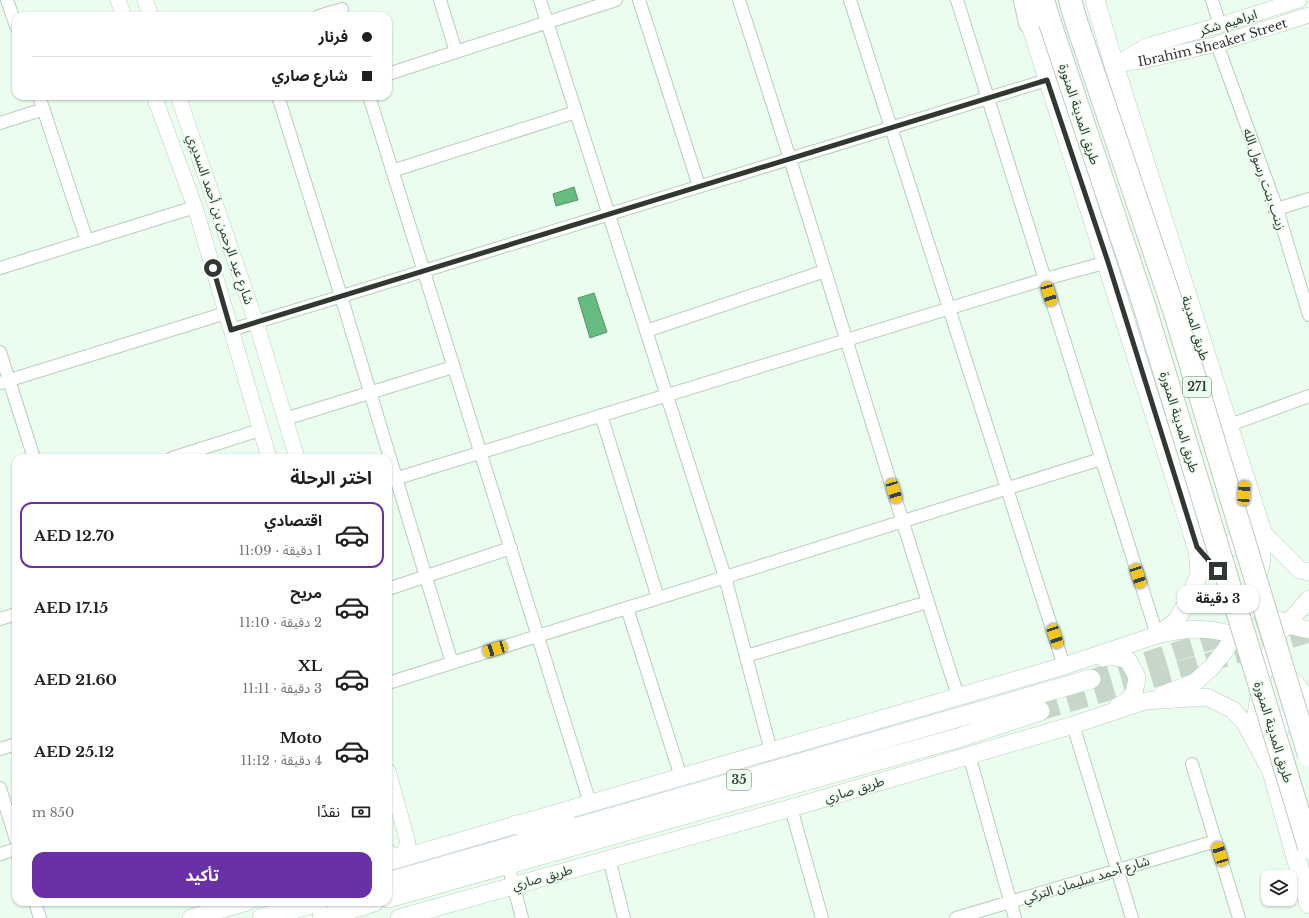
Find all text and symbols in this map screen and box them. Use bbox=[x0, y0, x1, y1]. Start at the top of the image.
street label: ابراهيم شكر bbox=[1196, 6, 1260, 42]
street label: Ibrahim Sheaker Street bbox=[1136, 14, 1289, 70]
text: فرنار bbox=[318, 27, 348, 46]
street label: طريق المدينة المنورة bbox=[1055, 62, 1104, 167]
text: شارع صاري bbox=[272, 66, 348, 85]
street label: زينب بنت رسول الله bbox=[1239, 126, 1290, 232]
street label: شارع عبد الرحمن بن أحمد السديري bbox=[181, 132, 258, 307]
route start bbox=[204, 259, 222, 277]
car bbox=[1040, 281, 1058, 307]
street label: طريق المدينة bbox=[1178, 294, 1214, 363]
street label: طريق المدينة المنورة bbox=[1156, 369, 1203, 475]
road number: 271 bbox=[1183, 377, 1211, 397]
text: اختر الرحلة bbox=[290, 467, 372, 489]
car bbox=[885, 478, 903, 504]
car bbox=[1237, 481, 1251, 505]
text: اقتصادي bbox=[264, 511, 322, 530]
icon: car bbox=[334, 517, 370, 553]
text: AED 12.70 bbox=[34, 526, 114, 545]
text: 1 دقيقة · 11:09 bbox=[239, 542, 322, 559]
route end bbox=[1209, 562, 1227, 580]
car bbox=[1129, 563, 1147, 589]
text: مريح bbox=[290, 583, 322, 602]
callout: 3 دقيقة bbox=[1177, 585, 1259, 613]
icon: car bbox=[334, 589, 370, 625]
text: 3 دقيقة bbox=[1196, 590, 1240, 607]
text: AED 17.15 bbox=[34, 598, 108, 617]
text: 2 دقيقة · 11:10 bbox=[239, 614, 322, 631]
car bbox=[1046, 623, 1064, 649]
car bbox=[482, 640, 508, 658]
text: XL bbox=[298, 656, 322, 675]
icon: car bbox=[334, 661, 370, 697]
text: AED 21.60 bbox=[34, 670, 117, 689]
street label: طريق المدينة المنورة bbox=[1250, 679, 1297, 785]
text: 3 دقيقة · 11:11 bbox=[243, 680, 322, 697]
text: Moto bbox=[280, 728, 322, 747]
icon: car bbox=[334, 733, 370, 769]
text: AED 25.12 bbox=[34, 742, 114, 761]
text: 4 دقيقة · 11:12 bbox=[241, 752, 322, 769]
road number: 35 bbox=[727, 770, 751, 790]
street label: طريق صاري bbox=[822, 772, 887, 809]
icon: cash bbox=[350, 801, 372, 823]
text: نقدًا bbox=[317, 802, 340, 821]
text: 850 m bbox=[32, 804, 74, 821]
car bbox=[1211, 841, 1229, 867]
button: تأكيد bbox=[32, 852, 372, 898]
street label: شارع أحمد سليمان التركي bbox=[1021, 852, 1152, 909]
street label: طريق صاري bbox=[510, 861, 575, 896]
map controls bbox=[1261, 870, 1297, 906]
button: layers bbox=[1261, 870, 1297, 906]

